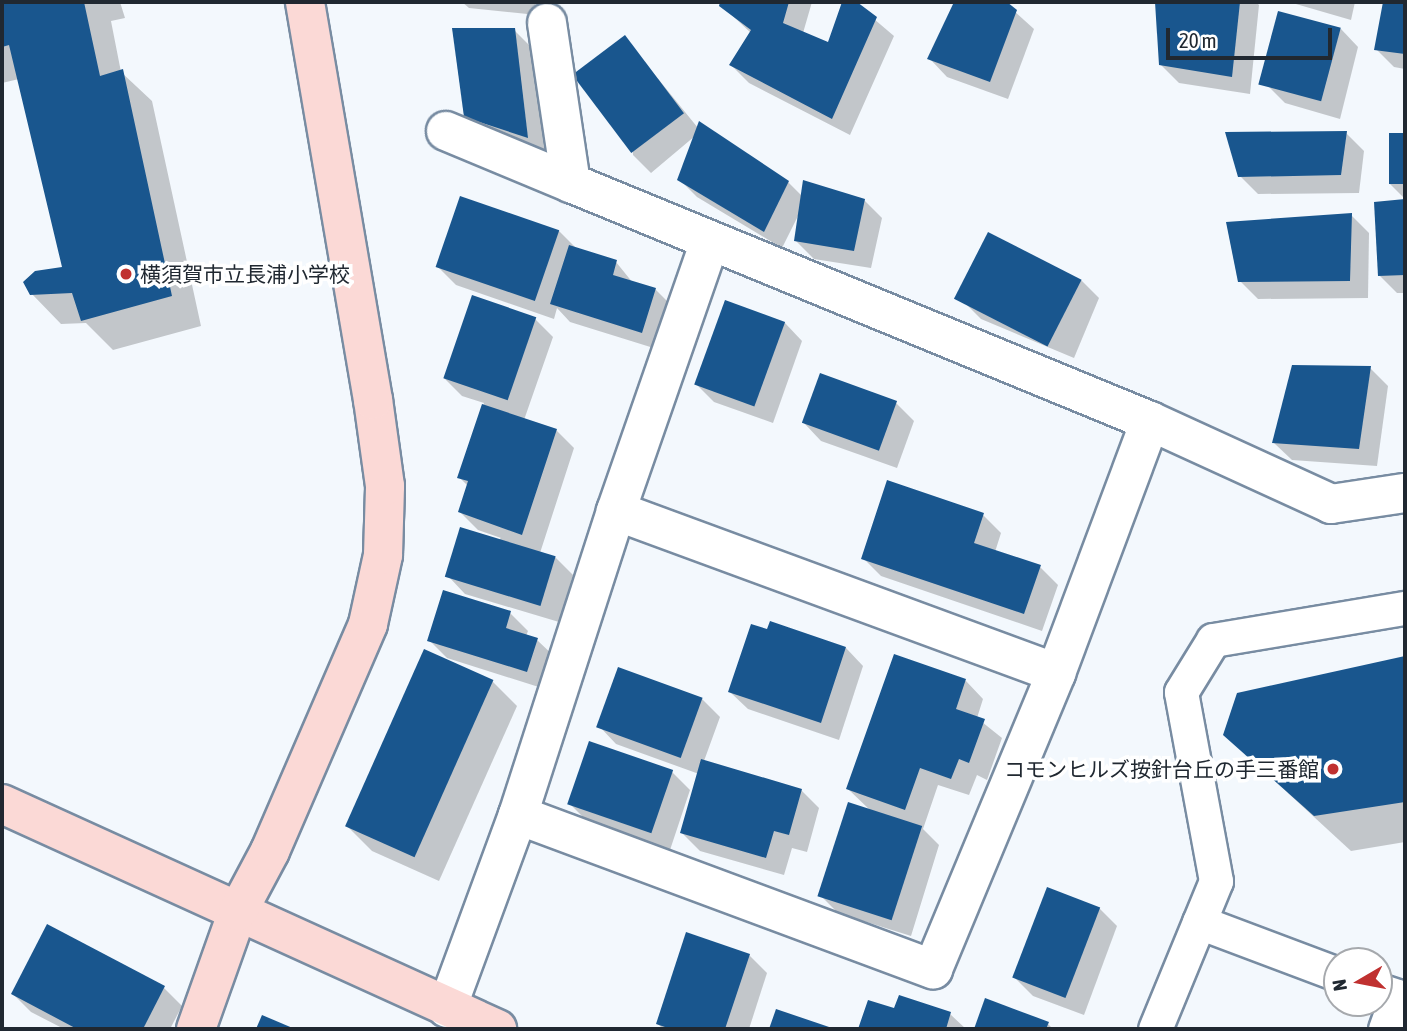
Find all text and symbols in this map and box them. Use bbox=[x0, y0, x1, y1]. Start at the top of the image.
scale bar bbox=[1169, 14, 1335, 58]
text: 20 m bbox=[1179, 28, 1217, 52]
place label: 横須賀市立長浦小学校 bbox=[140, 261, 350, 287]
marker: 横須賀市立長浦小学校 bbox=[118, 266, 134, 282]
place label: コモンヒルズ按針台丘の手三番館 bbox=[1004, 756, 1319, 782]
marker: コモンヒルズ按針台丘の手三番館 bbox=[1325, 761, 1341, 777]
north arrow bbox=[1323, 947, 1393, 1017]
text: N bbox=[1327, 978, 1351, 993]

